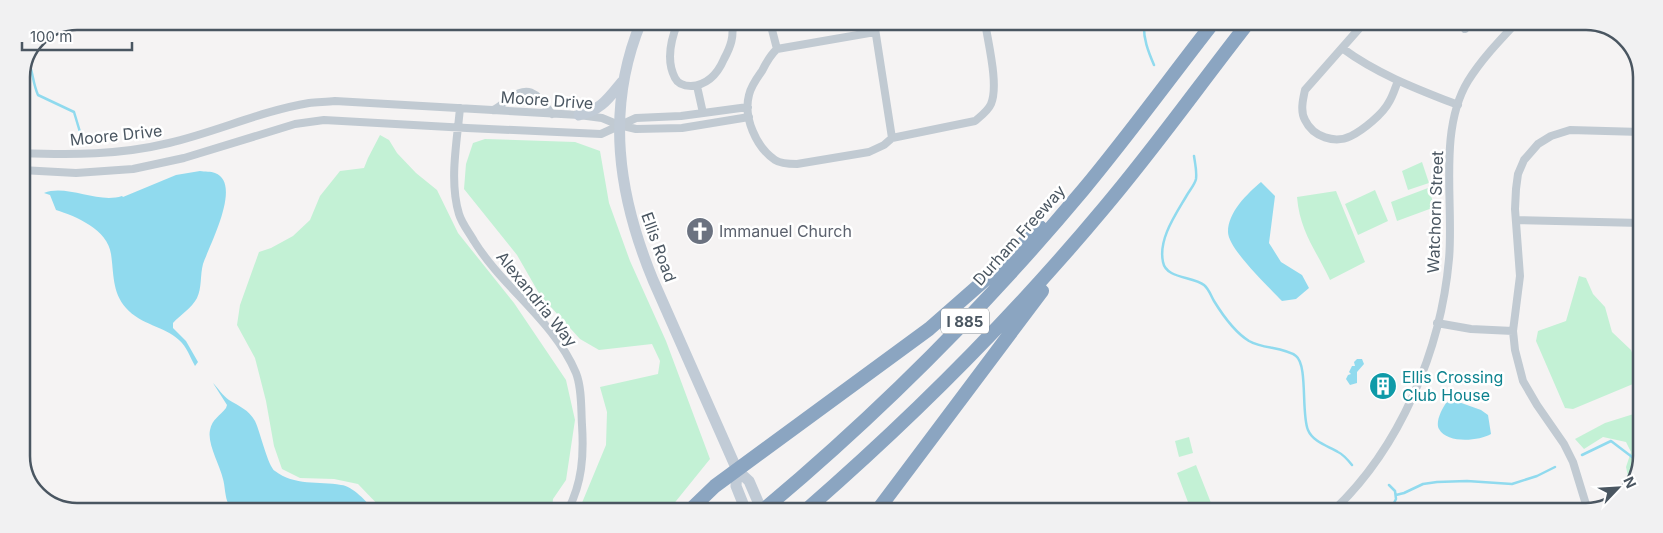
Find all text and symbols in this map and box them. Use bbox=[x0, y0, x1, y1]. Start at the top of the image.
scale bar bbox=[22, 20, 132, 52]
text: 100 m bbox=[30, 27, 72, 46]
street label: Moore Drive bbox=[500, 87, 594, 113]
street label: Moore Drive bbox=[69, 120, 163, 150]
street label: Watchorn Street bbox=[1423, 150, 1447, 274]
street label: Durham Freeway bbox=[969, 181, 1069, 289]
street label: Ellis Road bbox=[637, 209, 681, 285]
church icon: Immanuel Church bbox=[685, 216, 715, 246]
place label: Immanuel Church bbox=[719, 221, 852, 241]
street label: Alexandria Way bbox=[492, 247, 582, 351]
road number: I 885 bbox=[941, 308, 989, 334]
place label: Ellis Crossing Club House bbox=[1402, 367, 1503, 405]
building icon: Ellis Crossing Club House bbox=[1368, 371, 1398, 401]
north arrow bbox=[1593, 463, 1643, 513]
text: N bbox=[1620, 474, 1640, 491]

